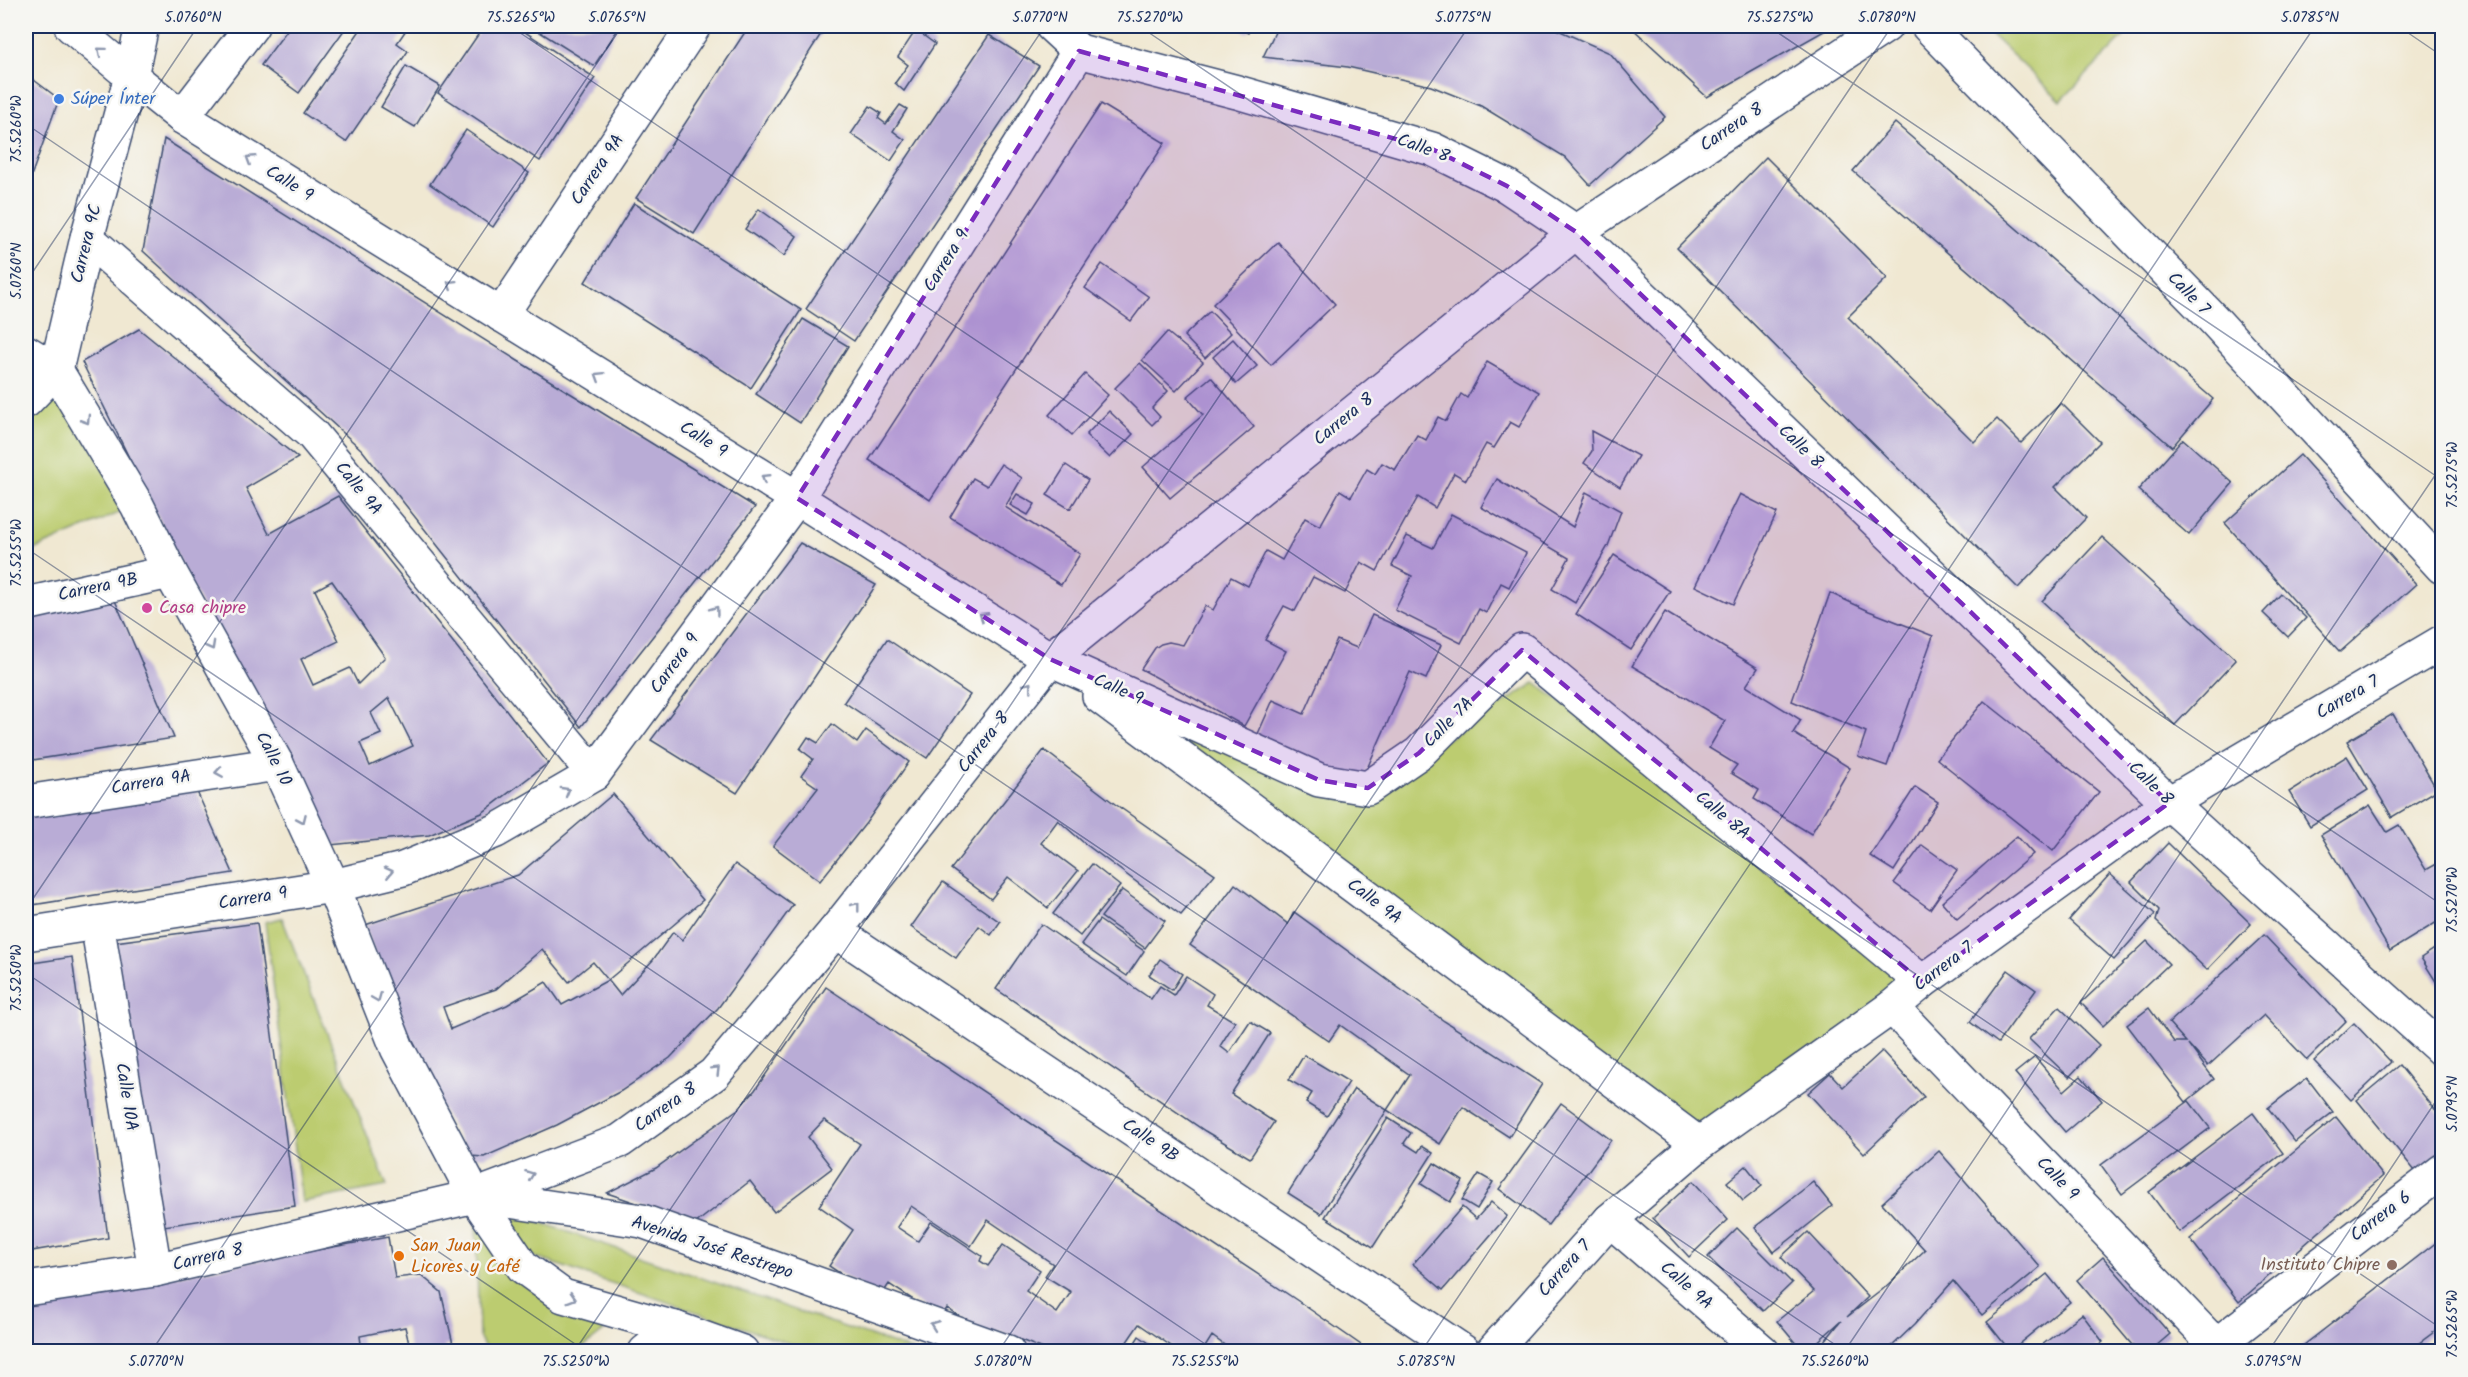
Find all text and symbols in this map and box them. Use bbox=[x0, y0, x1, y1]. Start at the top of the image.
text: 5.0760°N bbox=[164, 6, 222, 30]
text: 75.5265°W bbox=[487, 6, 556, 30]
text: 5.0765°N bbox=[588, 6, 646, 30]
text: 5.0770°N bbox=[1012, 6, 1068, 30]
text: 75.5270°W bbox=[1117, 6, 1184, 30]
text: 5.0775°N bbox=[1435, 6, 1491, 30]
text: 75.5275°W bbox=[1746, 6, 1814, 30]
text: 5.0780°N bbox=[1858, 6, 1916, 30]
text: 5.0785°N bbox=[2281, 6, 2339, 30]
one-way arrow bbox=[97, 47, 108, 58]
place label: Súper Ínter bbox=[71, 85, 156, 114]
marker: Súper Ínter bbox=[52, 92, 66, 106]
text: 75.5260°W bbox=[5, 95, 29, 163]
street label: Carrera 8 bbox=[1694, 96, 1770, 160]
street label: Calle 8 bbox=[1393, 126, 1454, 172]
street label: Carrera 9A bbox=[563, 128, 633, 212]
one-way arrow bbox=[246, 155, 256, 167]
street label: Calle 9 bbox=[259, 158, 319, 210]
street label: Carrera 9C bbox=[63, 201, 111, 287]
street label: Carrera 9 bbox=[916, 224, 978, 298]
text: 5.0760°N bbox=[5, 242, 29, 300]
street label: Calle 7 bbox=[2160, 265, 2217, 323]
one-way arrow bbox=[447, 280, 457, 292]
one-way arrow bbox=[595, 371, 605, 383]
street label: Carrera 8 bbox=[1307, 386, 1381, 454]
one-way arrow bbox=[79, 414, 91, 424]
street label: Calle 9 bbox=[673, 414, 733, 466]
street label: Calle 8 bbox=[1770, 418, 1830, 476]
text: 75.5275°W bbox=[2441, 441, 2465, 509]
street label: Calle 9A bbox=[327, 455, 389, 523]
one-way arrow bbox=[761, 474, 771, 486]
text: 75.5255°W bbox=[5, 519, 29, 587]
street label: Carrera 9B bbox=[55, 565, 141, 611]
place label: Casa chipre bbox=[159, 594, 246, 623]
marker: Casa chipre bbox=[140, 601, 154, 615]
one-way arrow bbox=[708, 605, 719, 616]
one-way arrow bbox=[979, 612, 989, 624]
street label: Carrera 9 bbox=[643, 627, 707, 701]
one-way arrow bbox=[204, 640, 216, 650]
street label: Calle 9 bbox=[1088, 666, 1148, 714]
street label: Carrera 7 bbox=[2311, 668, 2386, 728]
one-way arrow bbox=[1021, 682, 1032, 693]
street label: Calle 7A bbox=[1417, 691, 1481, 755]
street label: Carrera 8 bbox=[951, 706, 1018, 780]
street label: Calle 10 bbox=[247, 727, 299, 791]
street label: Calle 8 bbox=[2120, 755, 2180, 813]
street label: Carrera 9A bbox=[109, 762, 193, 804]
one-way arrow bbox=[215, 766, 224, 778]
street label: Calle 8A bbox=[1688, 784, 1756, 848]
one-way arrow bbox=[560, 786, 570, 798]
one-way arrow bbox=[295, 812, 307, 823]
text: 75.5270°W bbox=[2441, 866, 2465, 933]
one-way arrow bbox=[384, 867, 394, 880]
street label: Calle 9A bbox=[1340, 871, 1408, 933]
street label: Carrera 9 bbox=[216, 879, 290, 919]
one-way arrow bbox=[848, 901, 859, 912]
street label: Carrera 7 bbox=[1908, 934, 1981, 999]
text: 75.5250°W bbox=[5, 944, 29, 1012]
one-way arrow bbox=[370, 992, 382, 1003]
street label: Calle 10A bbox=[106, 1061, 146, 1133]
one-way arrow bbox=[709, 1067, 720, 1077]
street label: Carrera 8 bbox=[628, 1075, 704, 1140]
text: 5.0795°N bbox=[2441, 1076, 2465, 1132]
street label: Calle 9B bbox=[1116, 1111, 1184, 1171]
street label: Calle 9 bbox=[2028, 1150, 2086, 1208]
one-way arrow bbox=[523, 1170, 534, 1182]
street label: Carrera 6 bbox=[2344, 1184, 2418, 1250]
street label: Avenida José Restrepo bbox=[627, 1208, 797, 1288]
place label: San Juan Licores y Café bbox=[411, 1232, 521, 1282]
street label: Carrera 7 bbox=[1531, 1233, 1599, 1304]
street label: Carrera 8 bbox=[170, 1236, 246, 1280]
marker: San Juan Licores y Café bbox=[392, 1249, 406, 1263]
place label: Instituto Chipre bbox=[2261, 1251, 2380, 1280]
street label: Calle 9A bbox=[1653, 1254, 1719, 1318]
marker: Instituto Chipre bbox=[2385, 1258, 2399, 1272]
text: 75.5265°W bbox=[2441, 1289, 2465, 1358]
one-way arrow bbox=[566, 1291, 577, 1303]
one-way arrow bbox=[929, 1319, 939, 1332]
text: 5.0770°N bbox=[128, 1350, 184, 1374]
text: 75.5250°W bbox=[542, 1350, 610, 1374]
text: 5.0780°N bbox=[974, 1350, 1032, 1374]
text: 75.5255°W bbox=[1171, 1350, 1239, 1374]
text: 5.0785°N bbox=[1397, 1350, 1455, 1374]
text: 75.5260°W bbox=[1801, 1350, 1869, 1374]
text: 5.0795°N bbox=[2245, 1350, 2301, 1374]

